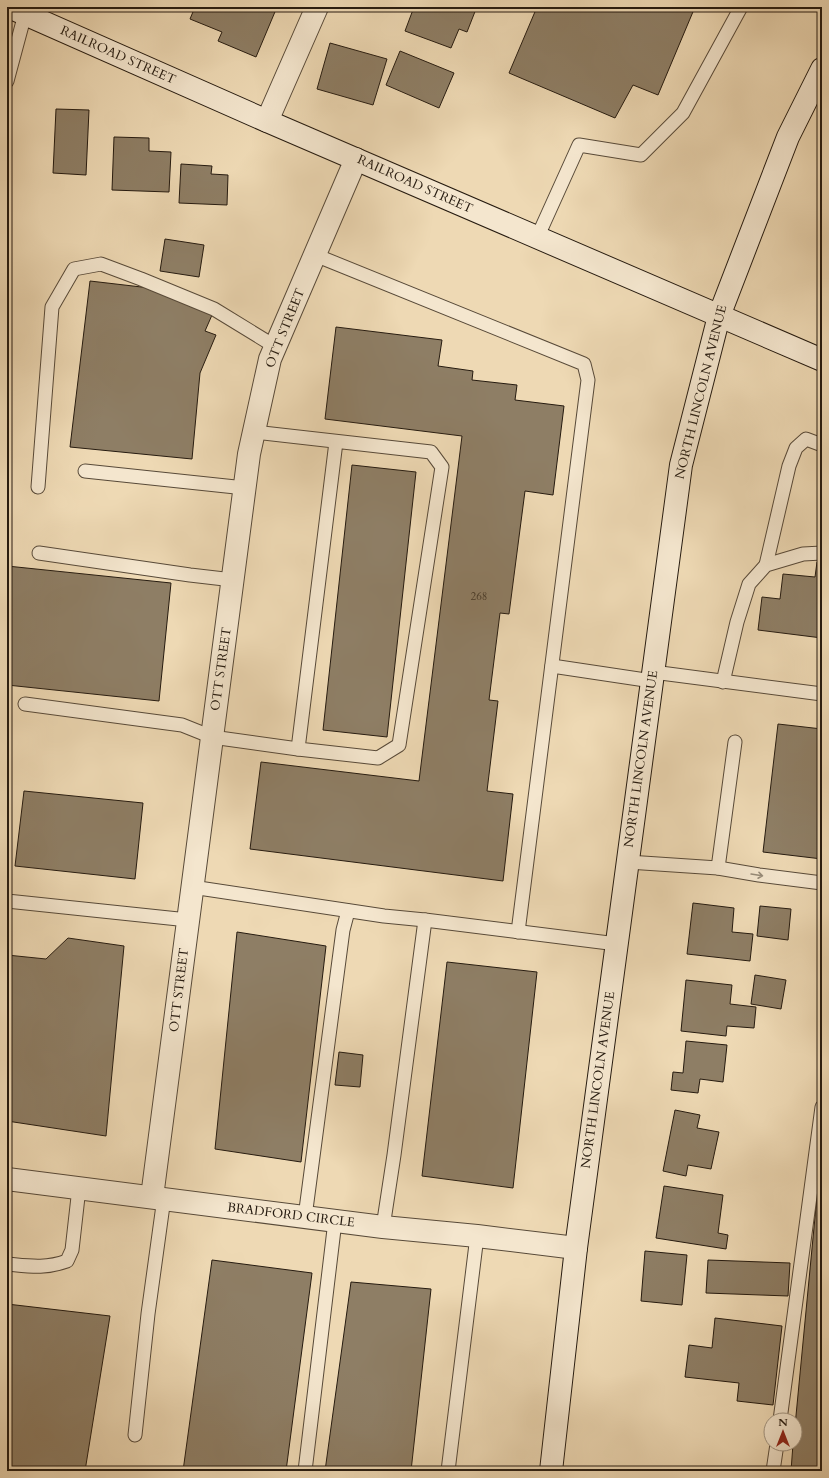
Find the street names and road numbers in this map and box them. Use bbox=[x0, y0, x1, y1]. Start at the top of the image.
street label: RAILROAD STREET bbox=[57, 21, 179, 89]
street label: RAILROAD STREET bbox=[354, 150, 476, 218]
street label: OTT STREET bbox=[261, 285, 309, 371]
street label: NORTH LINCOLN AVENUE bbox=[671, 303, 731, 481]
street label: OTT STREET bbox=[206, 625, 236, 712]
street label: NORTH LINCOLN AVENUE bbox=[620, 669, 662, 849]
street label: OTT STREET bbox=[165, 947, 193, 1033]
street label: NORTH LINCOLN AVENUE bbox=[577, 990, 619, 1170]
street label: BRADFORD CIRCLE bbox=[226, 1198, 356, 1232]

